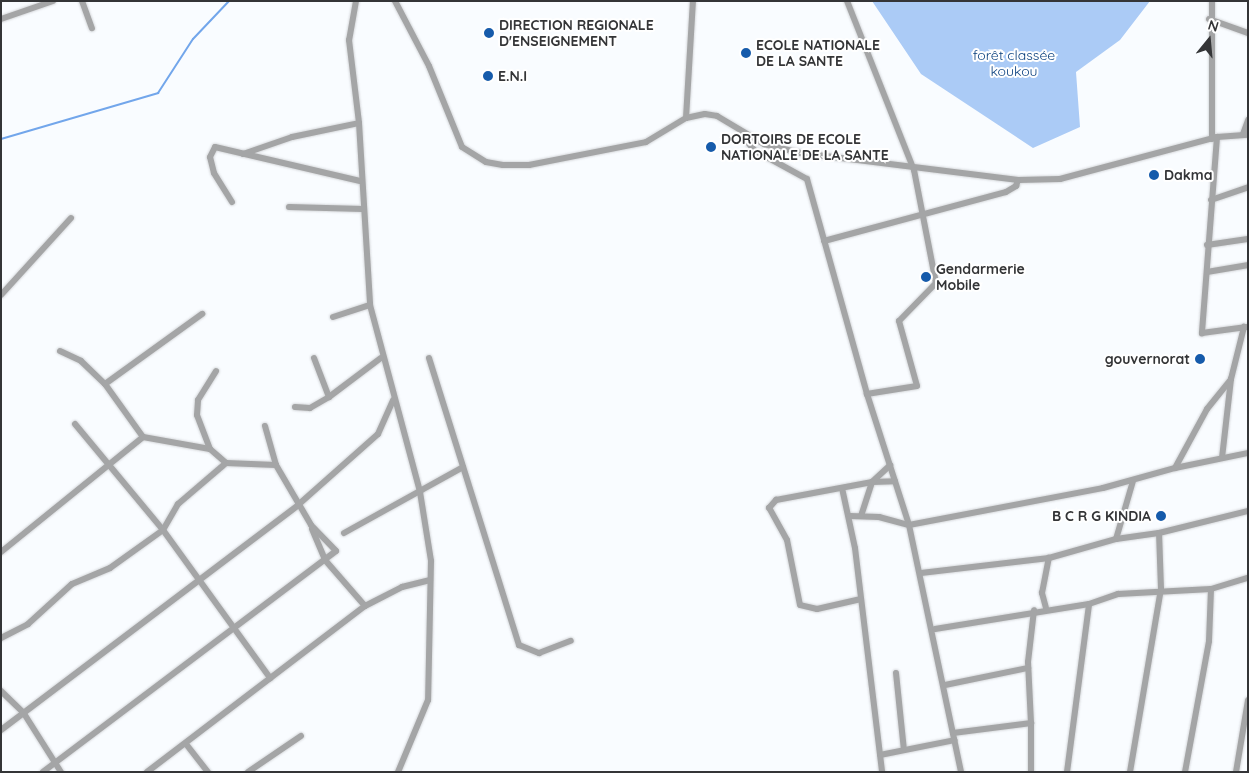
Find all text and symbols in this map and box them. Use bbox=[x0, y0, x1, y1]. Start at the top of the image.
north arrow bbox=[1184, 15, 1234, 65]
text: N bbox=[1206, 16, 1221, 36]
place label: DIRECTION REGIONALE D'ENSEIGNEMENT bbox=[499, 17, 654, 49]
marker: DIRECTION REGIONALE D'ENSEIGNEMENT bbox=[483, 27, 495, 39]
place label: ECOLE NATIONALE DE LA SANTE bbox=[756, 37, 880, 70]
marker: ECOLE NATIONALE DE LA SANTE bbox=[740, 47, 752, 59]
park label: forêt classée koukou bbox=[973, 47, 1055, 80]
place label: E.N.I bbox=[498, 68, 527, 84]
marker: E.N.I bbox=[482, 70, 494, 82]
place label: DORTOIRS DE ECOLE NATIONALE DE LA SANTE bbox=[721, 131, 889, 164]
marker: DORTOIRS DE ECOLE NATIONALE DE LA SANTE bbox=[705, 141, 717, 153]
place label: Dakma bbox=[1164, 167, 1212, 183]
marker: Dakma bbox=[1148, 169, 1160, 181]
place label: Gendarmerie Mobile bbox=[936, 261, 1025, 294]
marker: Gendarmerie Mobile bbox=[920, 271, 932, 283]
place label: gouvernorat bbox=[1105, 351, 1190, 367]
marker: gouvernorat bbox=[1194, 353, 1206, 365]
place label: B C R G KINDIA bbox=[1052, 508, 1151, 524]
marker: B C R G KINDIA bbox=[1155, 510, 1167, 522]

